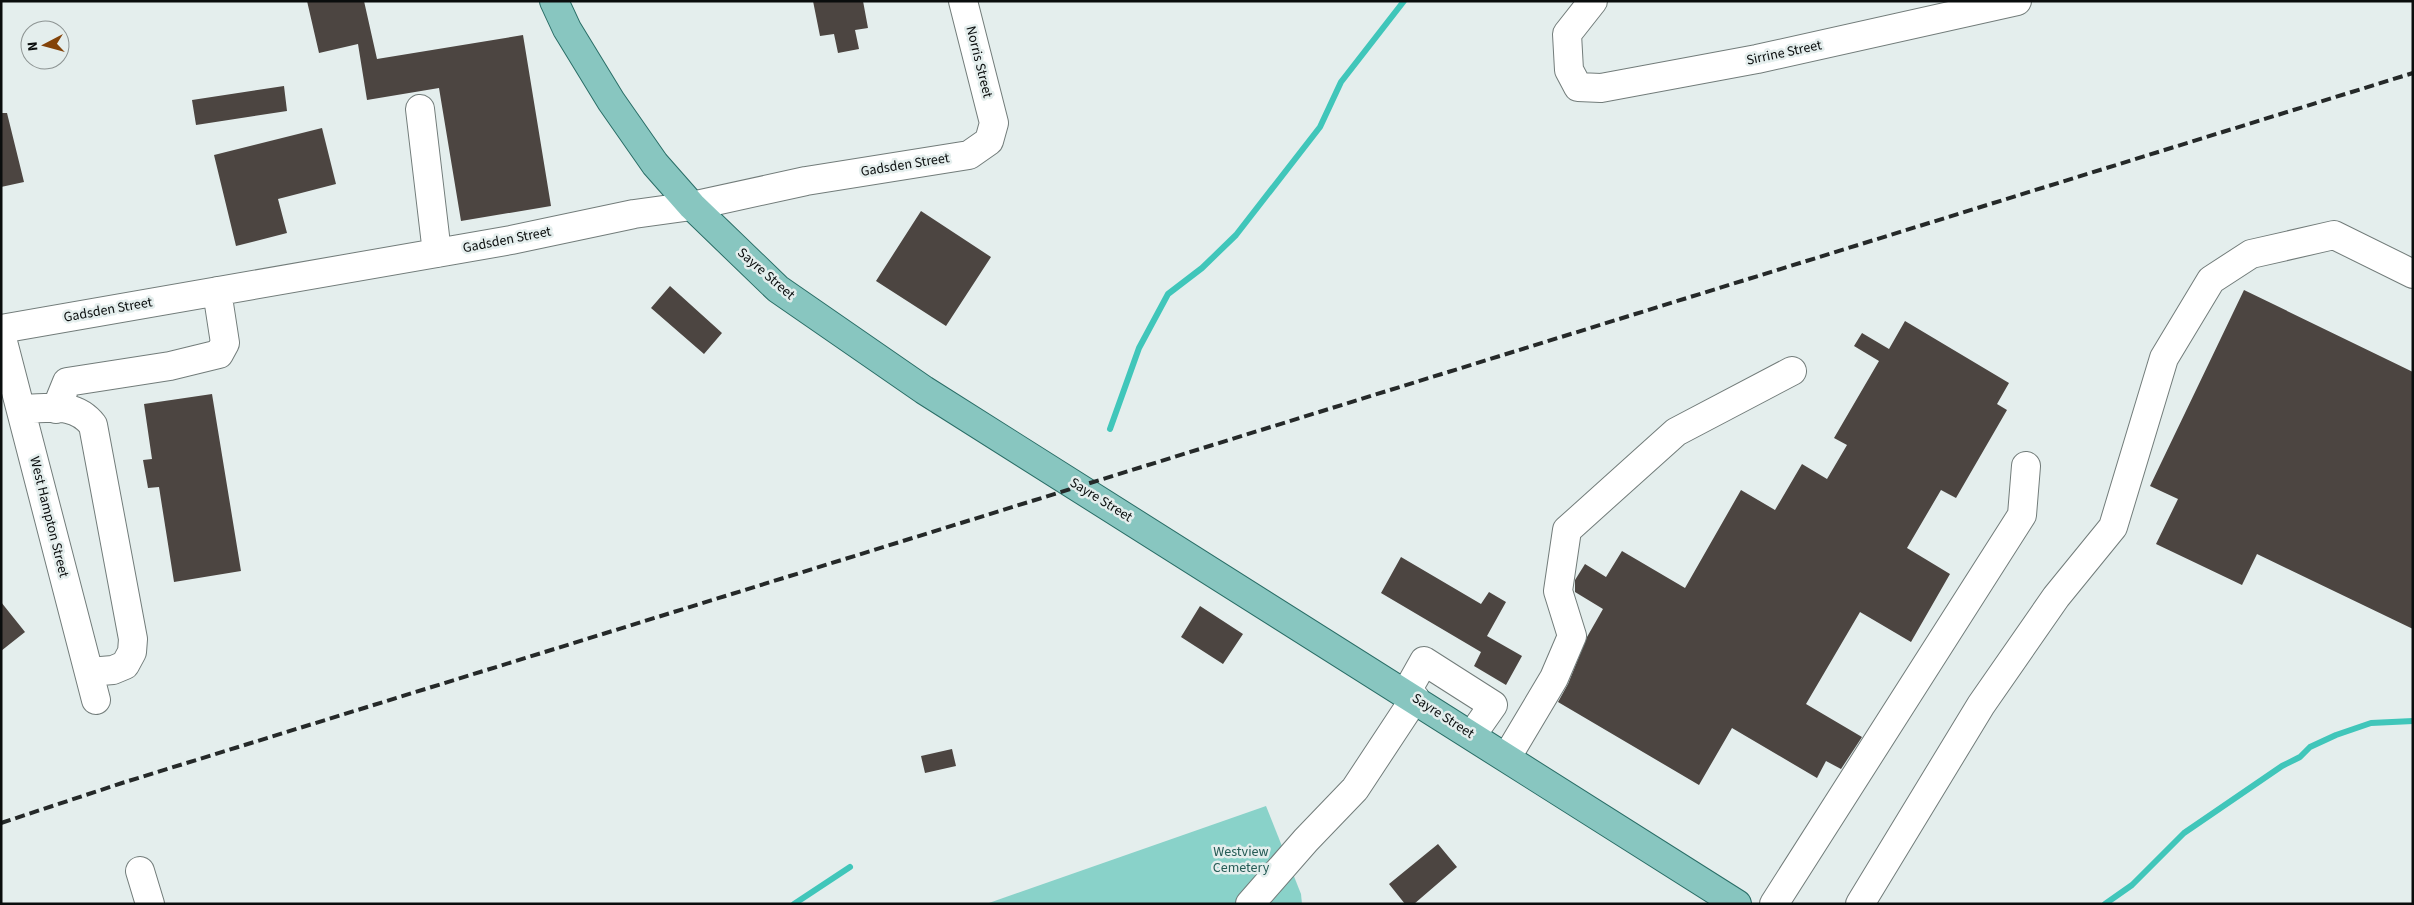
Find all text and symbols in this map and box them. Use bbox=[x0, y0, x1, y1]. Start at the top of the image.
north arrow bbox=[20, 20, 70, 70]
street label: Norris Street bbox=[960, 24, 998, 100]
street label: Sirrine Street bbox=[1744, 35, 1824, 71]
text: N bbox=[23, 41, 43, 52]
street label: Gadsden Street bbox=[859, 148, 951, 182]
street label: Gadsden Street bbox=[461, 222, 553, 258]
street label: Sayre Street bbox=[733, 243, 799, 305]
street label: Gadsden Street bbox=[62, 292, 154, 328]
street label: West Hampton Street bbox=[24, 454, 74, 580]
street label: Sayre Street bbox=[1066, 473, 1136, 527]
street label: Sayre Street bbox=[1408, 688, 1478, 744]
park label: Westview Cemetery bbox=[1213, 842, 1270, 878]

